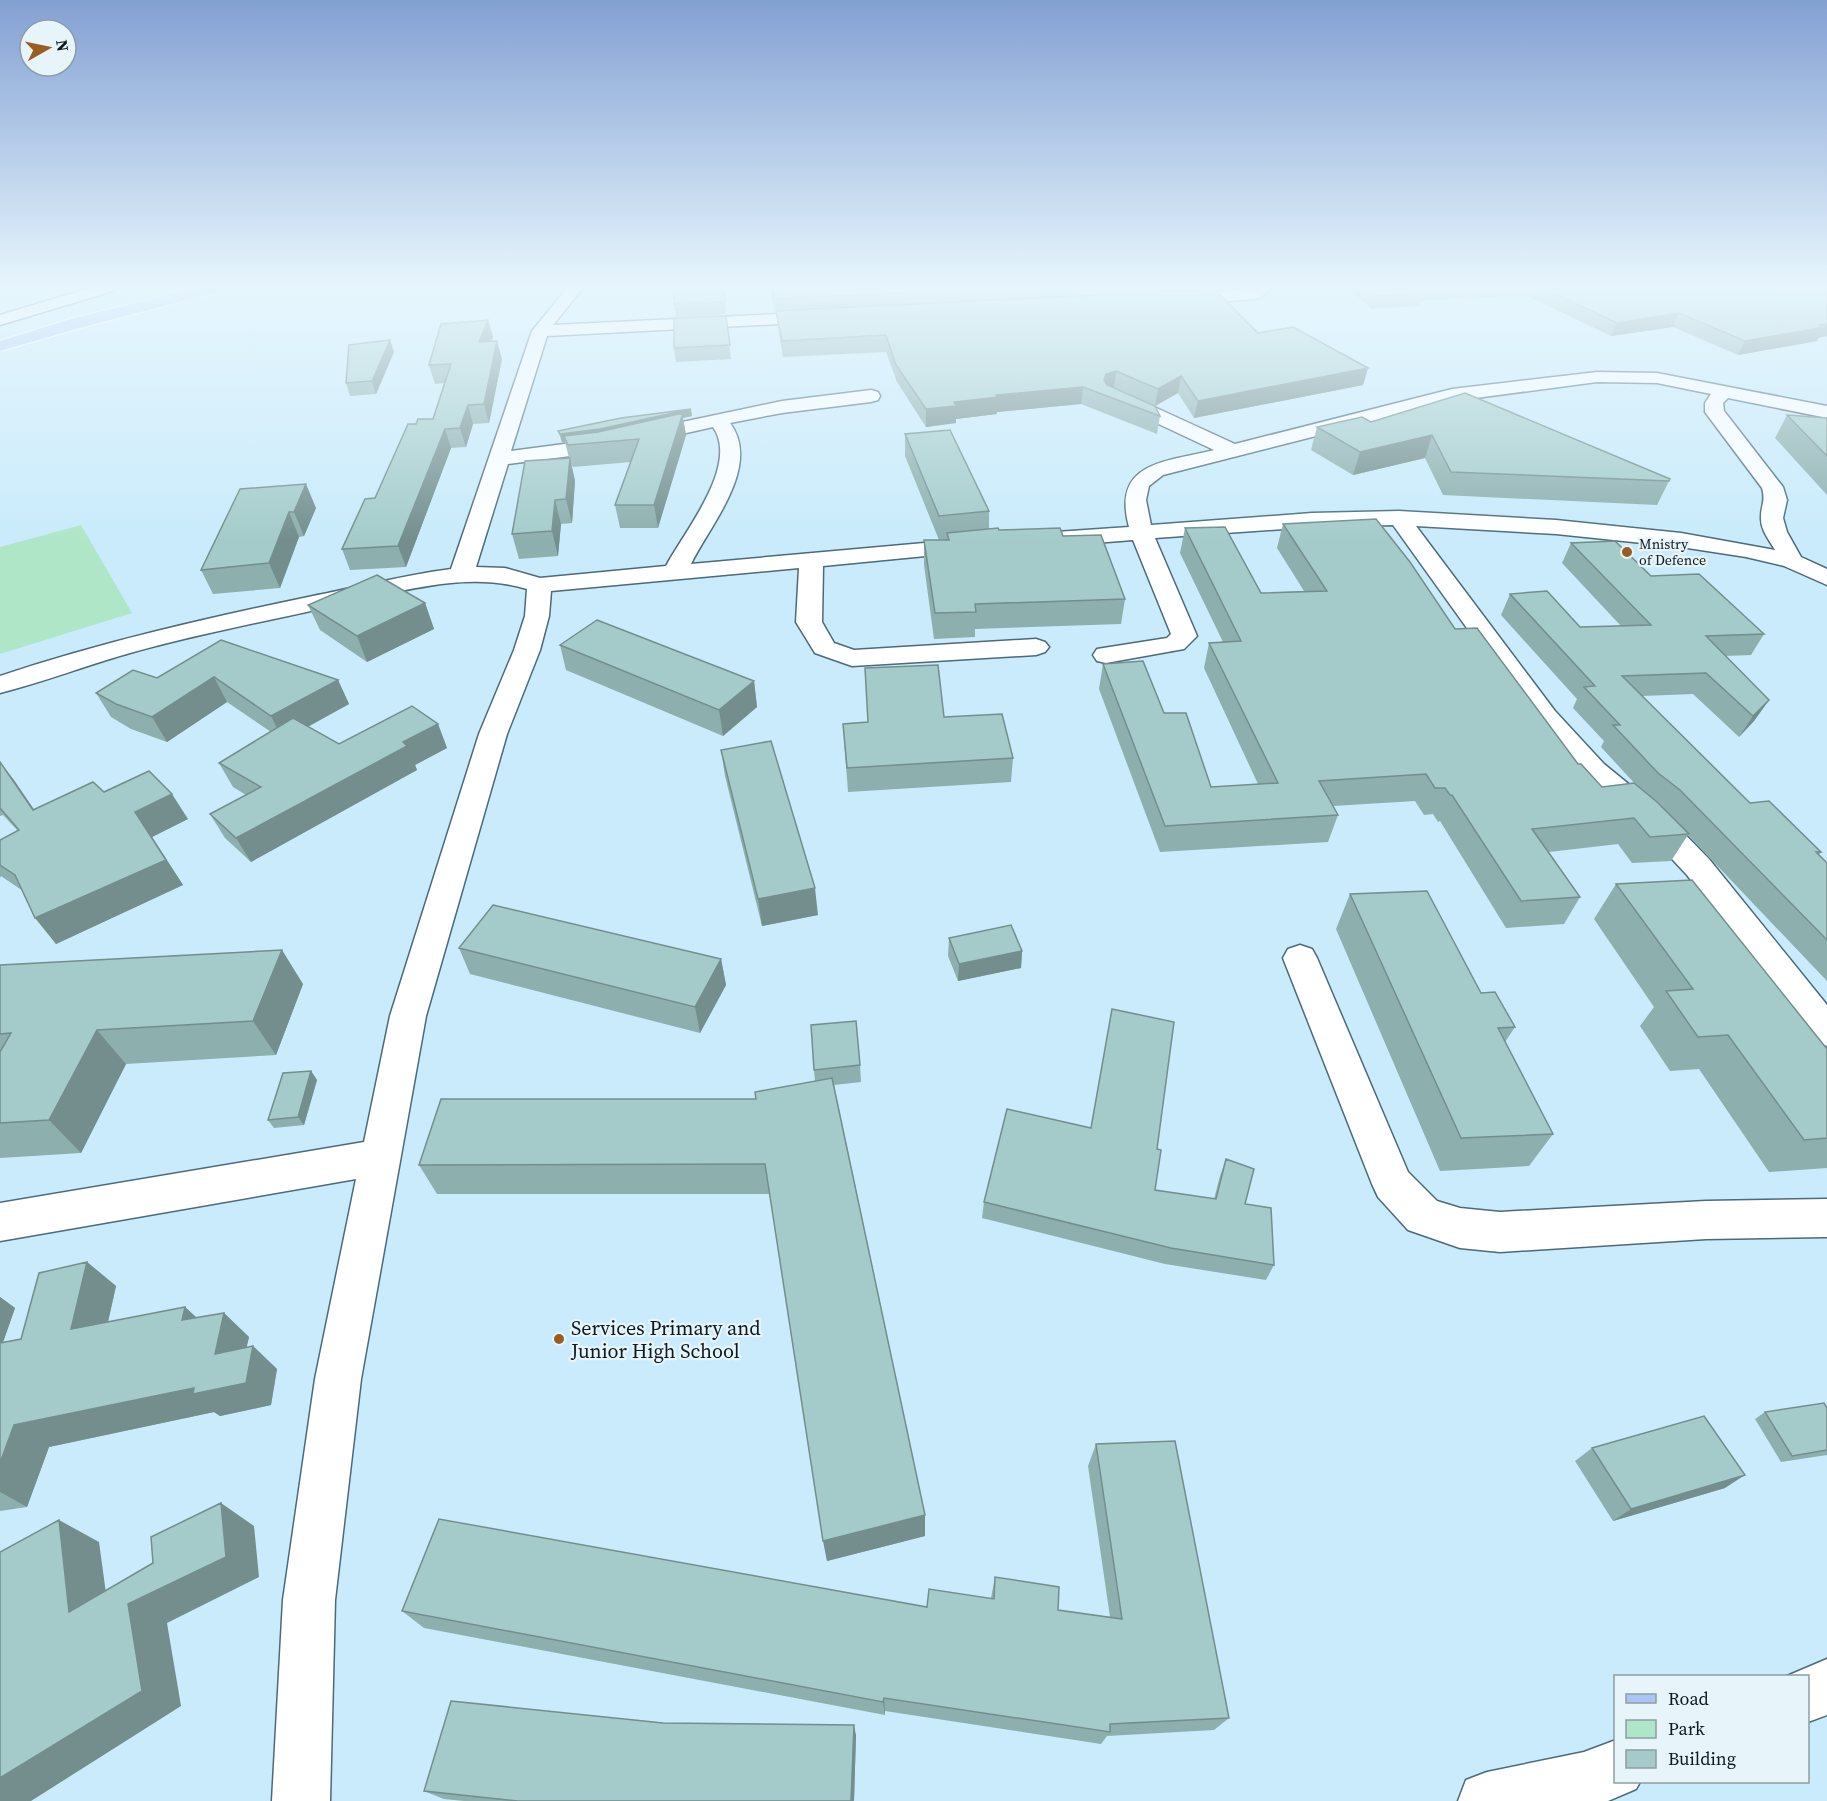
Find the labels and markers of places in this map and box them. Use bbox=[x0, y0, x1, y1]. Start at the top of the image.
place label: Mnistry of Defence bbox=[1639, 534, 1706, 570]
marker: Mnistry of Defence bbox=[1620, 545, 1634, 559]
place label: Services Primary and Junior High School bbox=[570, 1314, 761, 1365]
marker: Services Primary and Junior High School bbox=[552, 1332, 566, 1346]

